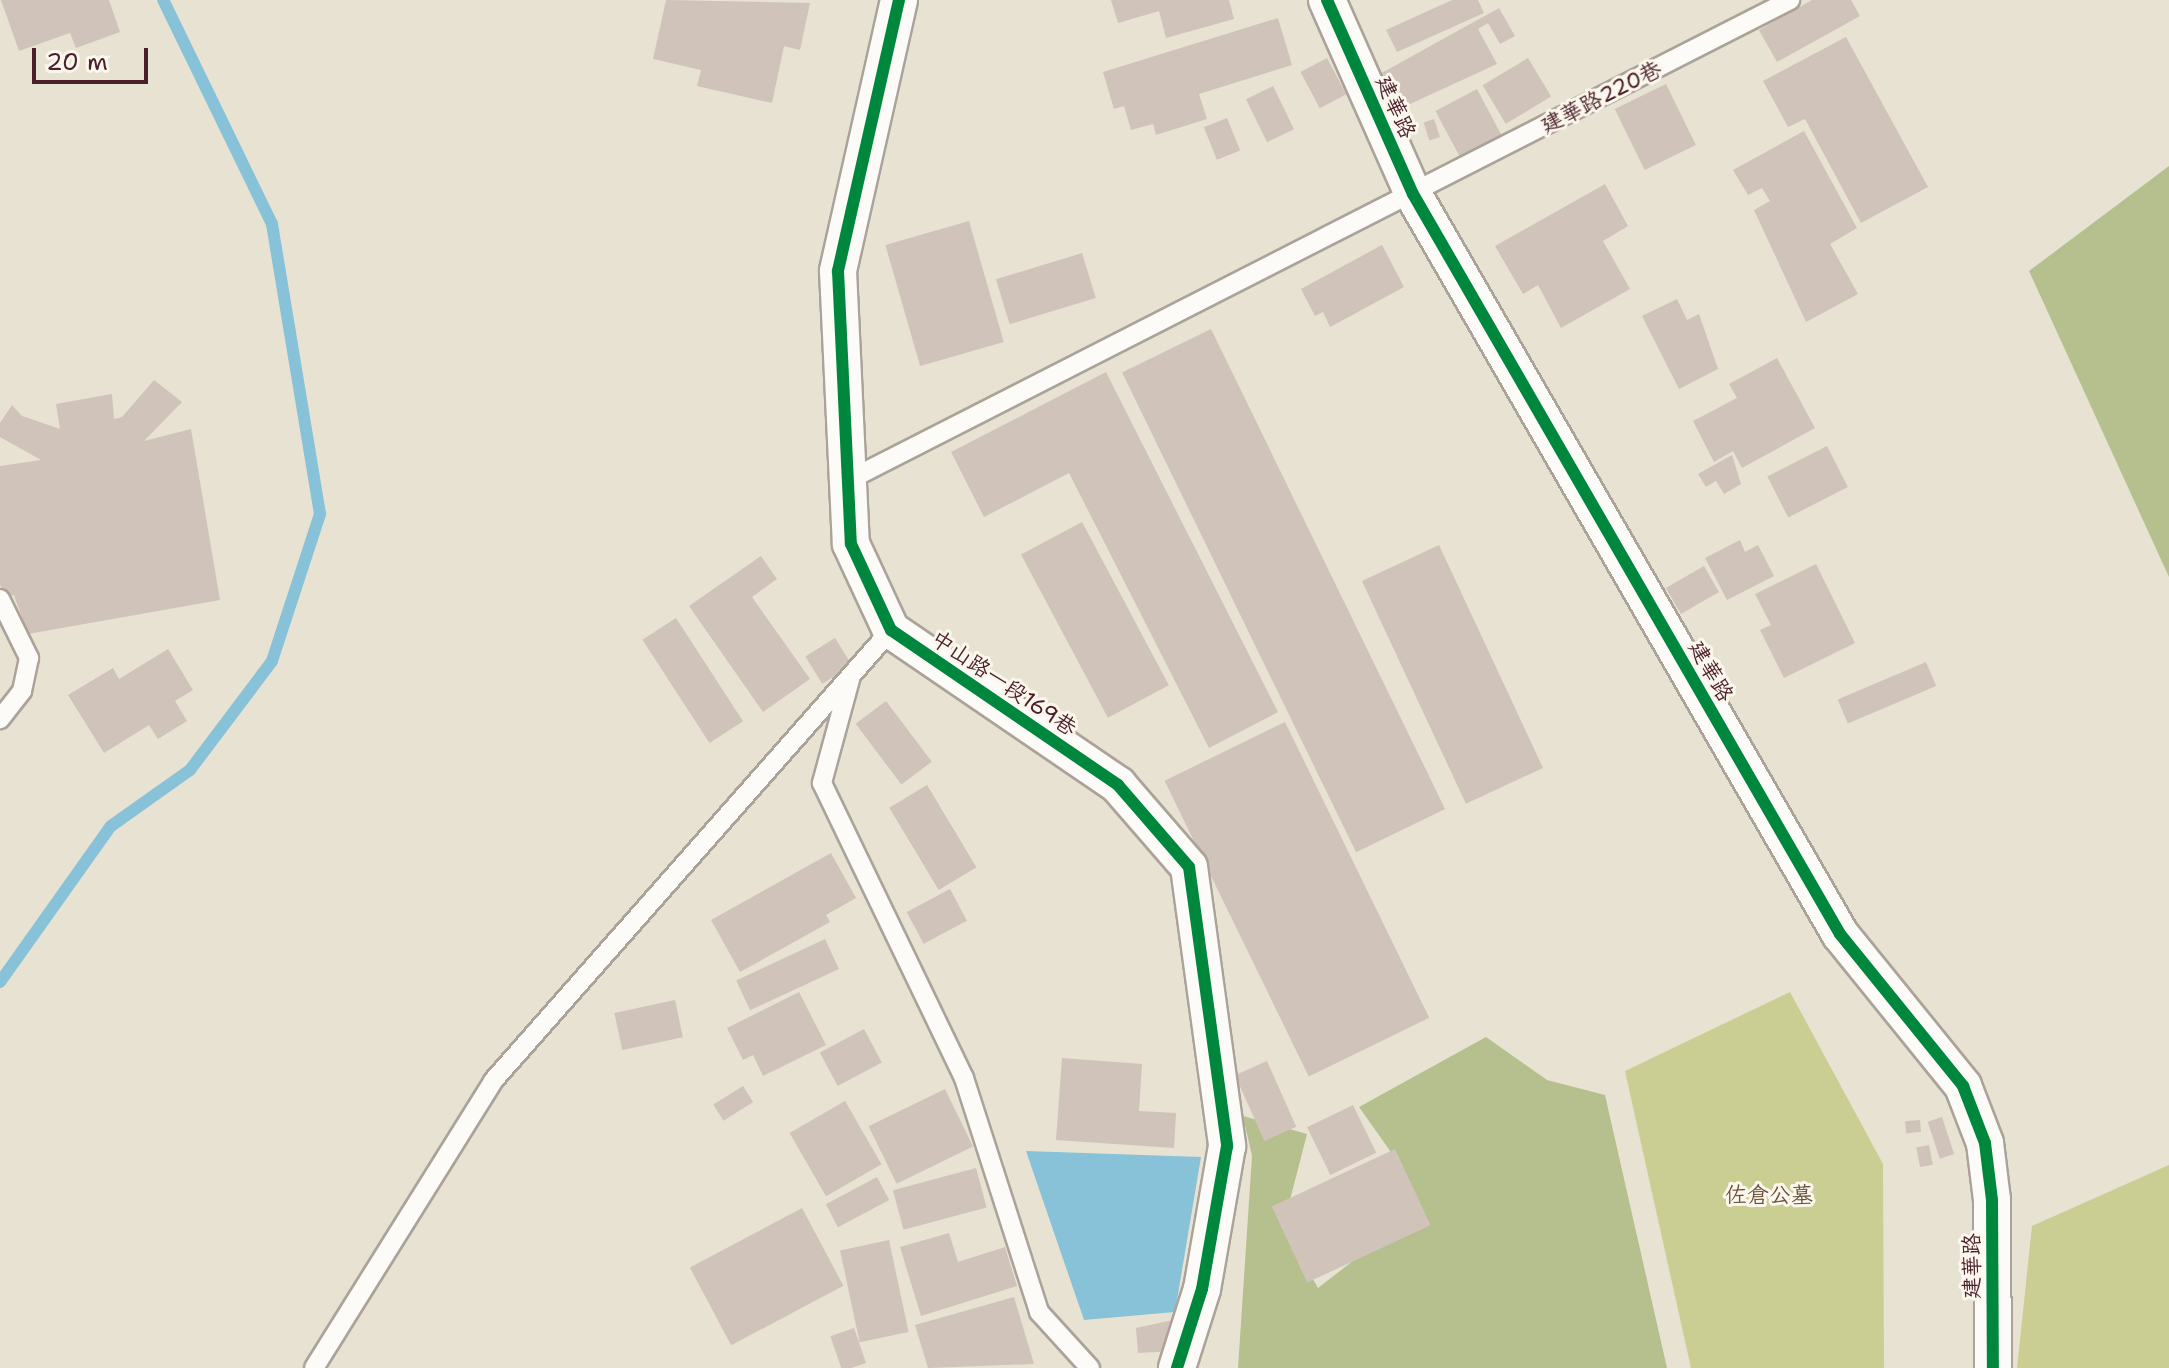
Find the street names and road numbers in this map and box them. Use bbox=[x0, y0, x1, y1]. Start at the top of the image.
street label: 建華路220巷 bbox=[1536, 55, 1666, 139]
street label: 建華路 bbox=[1371, 71, 1421, 143]
street label: 中山路一段169巷 bbox=[926, 625, 1082, 741]
street label: 建華路 bbox=[1683, 636, 1739, 706]
street label: 建華路 bbox=[1959, 1233, 1985, 1299]

